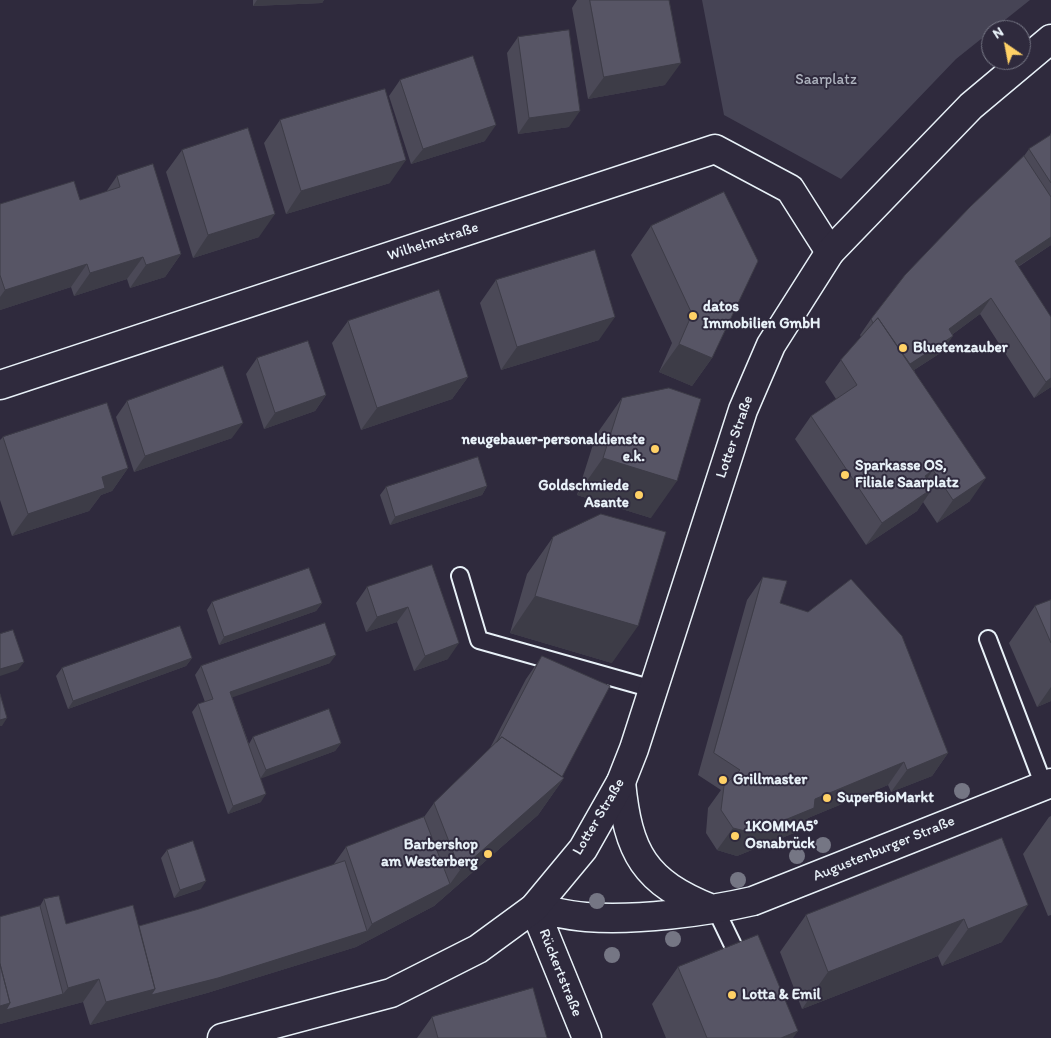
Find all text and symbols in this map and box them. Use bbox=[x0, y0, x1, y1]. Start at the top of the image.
north arrow bbox=[981, 20, 1031, 70]
text: N bbox=[990, 23, 1007, 43]
park label: Saarplatz bbox=[795, 71, 857, 89]
street label: Wilhelmstraße bbox=[385, 219, 481, 265]
place label: datos Immobilien GmbH bbox=[703, 298, 820, 333]
marker: datos Immobilien GmbH bbox=[687, 310, 699, 322]
place label: Bluetenzauber bbox=[913, 339, 1008, 357]
marker: Bluetenzauber bbox=[897, 342, 909, 354]
street label: Lotter Straße bbox=[712, 393, 758, 481]
place label: neugebauer-personaldienste e.k. bbox=[462, 431, 645, 466]
marker: neugebauer-personaldienste e.k. bbox=[649, 443, 661, 455]
place label: Sparkasse OS, Filiale Saarplatz bbox=[855, 457, 959, 492]
marker: Sparkasse OS, Filiale Saarplatz bbox=[839, 469, 851, 481]
place label: Goldschmiede Asante bbox=[538, 477, 629, 512]
marker: Goldschmiede Asante bbox=[633, 489, 645, 501]
place label: Grillmaster bbox=[733, 771, 807, 789]
marker: Grillmaster bbox=[717, 774, 729, 786]
street label: Lotter Straße bbox=[569, 775, 629, 859]
place label: SuperBioMarkt bbox=[837, 789, 934, 807]
marker: SuperBioMarkt bbox=[821, 792, 833, 804]
street label: Augustenburger Straße bbox=[810, 812, 958, 886]
place label: 1KOMMA5° Osnabrück bbox=[745, 818, 818, 853]
marker: 1KOMMA5° Osnabrück bbox=[729, 830, 741, 842]
place label: Barbershop am Westerberg bbox=[381, 836, 478, 871]
marker: Barbershop am Westerberg bbox=[482, 848, 494, 860]
street label: Rückertstraße bbox=[534, 927, 586, 1019]
place label: Lotta & Emil bbox=[742, 986, 821, 1004]
marker: Lotta & Emil bbox=[726, 989, 738, 1001]

